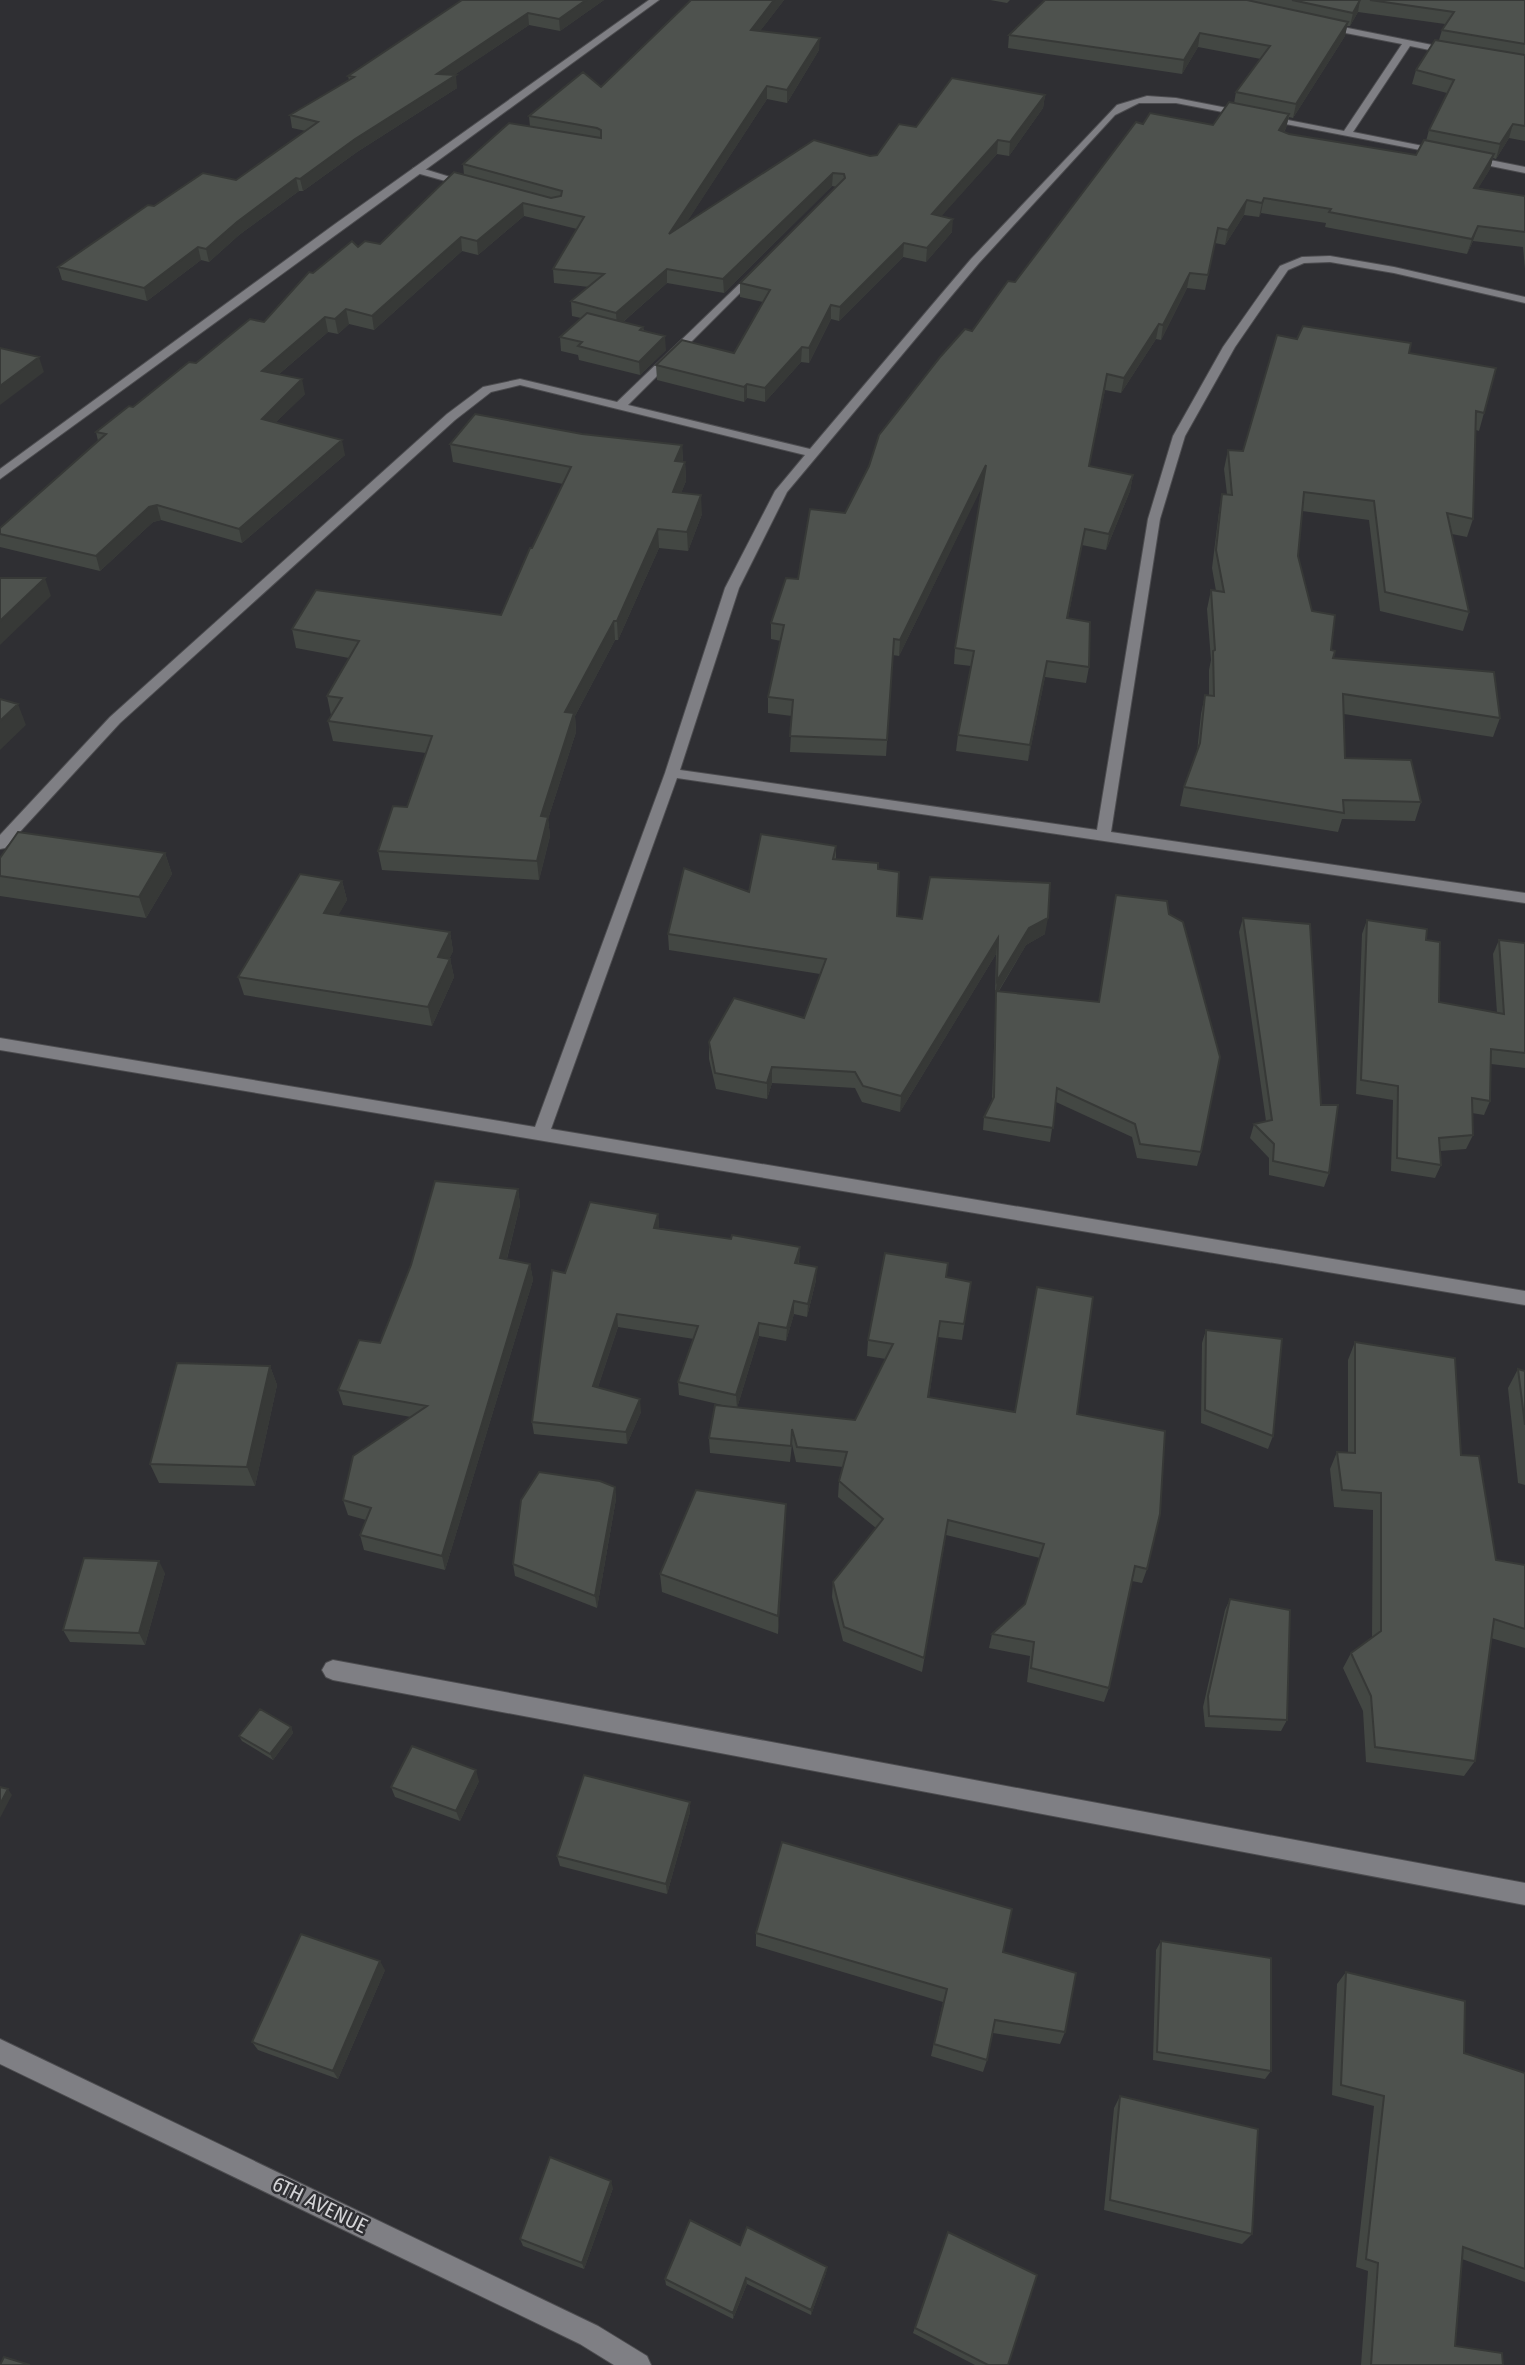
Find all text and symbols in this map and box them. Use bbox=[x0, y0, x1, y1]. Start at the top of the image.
street label: 6TH AVENUE bbox=[268, 2171, 372, 2239]

